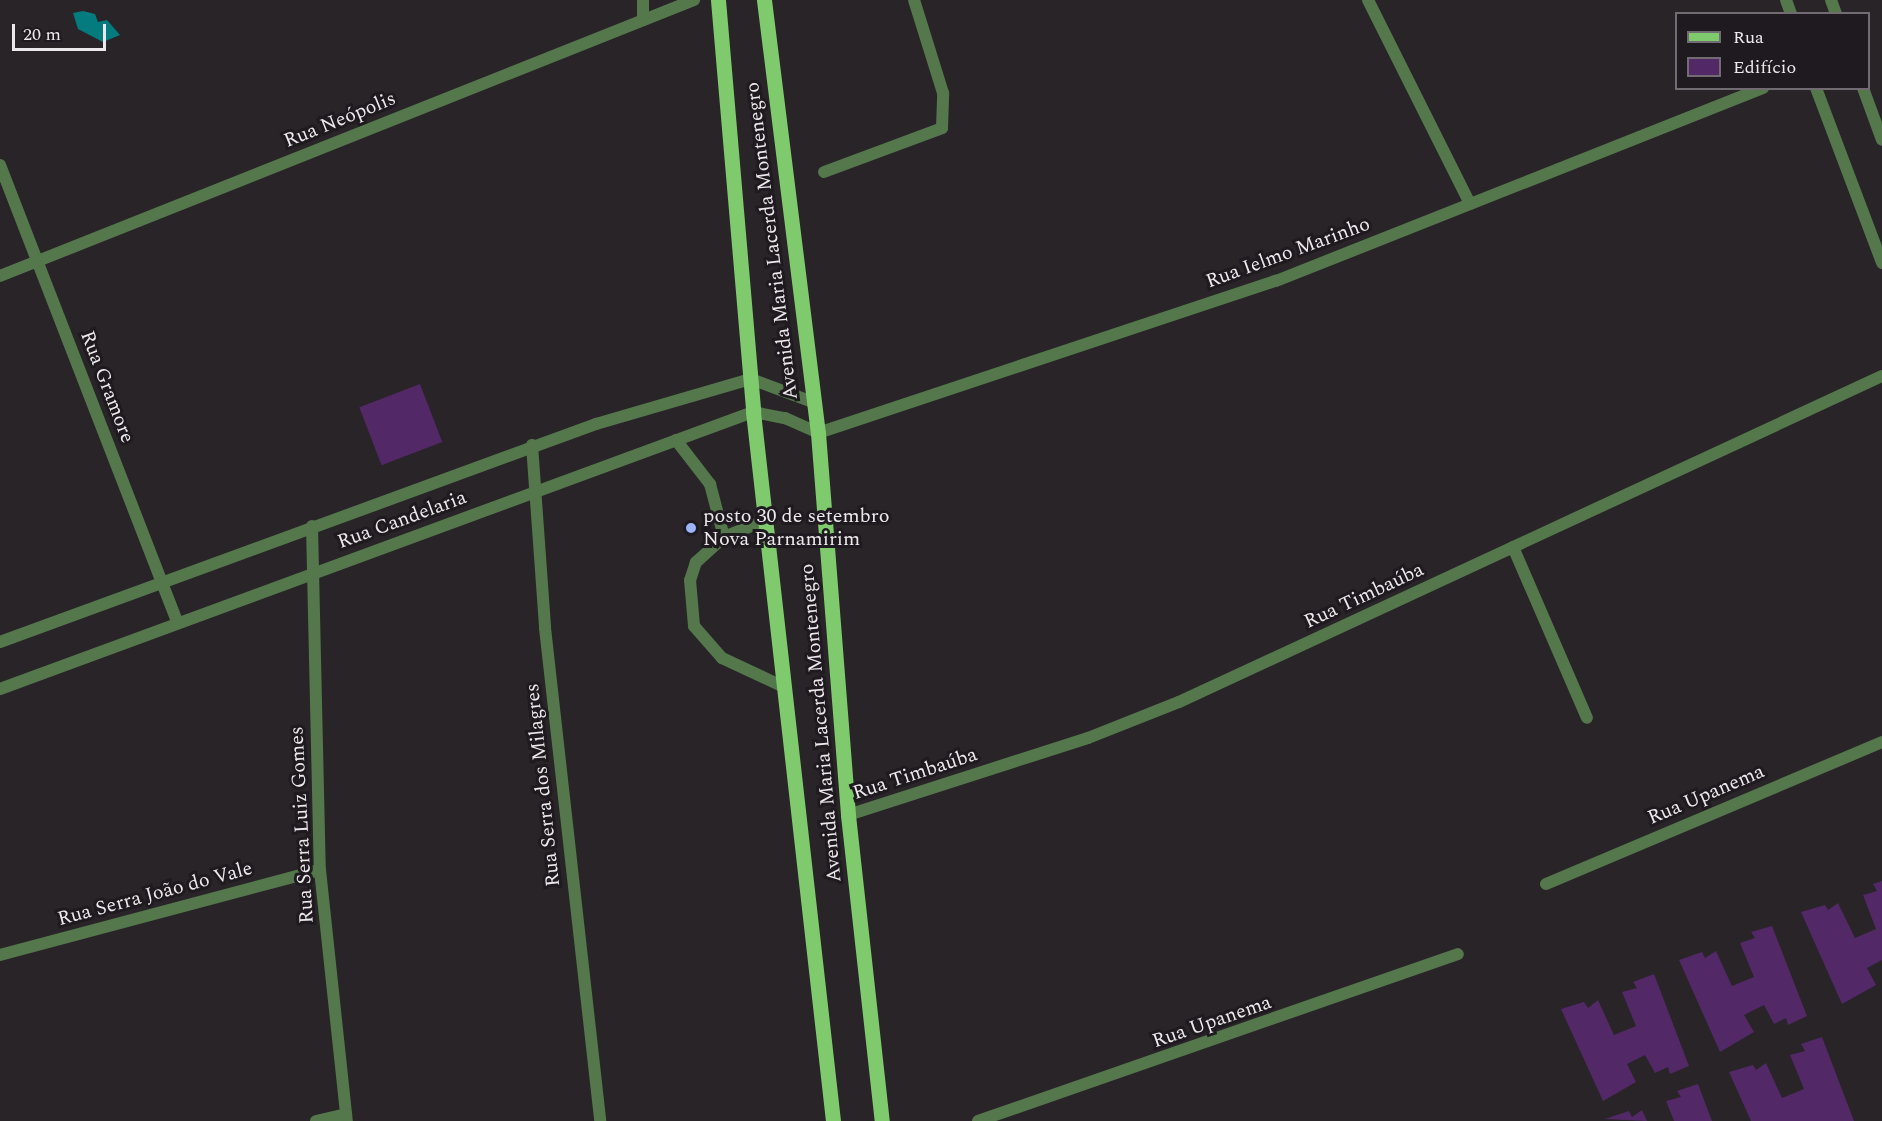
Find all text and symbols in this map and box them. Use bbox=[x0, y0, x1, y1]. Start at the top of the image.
scale bar bbox=[15, 12, 110, 50]
legend bbox=[1675, 12, 1870, 90]
text: 20 m bbox=[23, 21, 61, 48]
text: Rua bbox=[1733, 24, 1764, 51]
text: Edifício bbox=[1733, 54, 1796, 81]
street label: Avenida Maria Lacerda Montenegro bbox=[741, 81, 803, 401]
street label: Rua Neópolis bbox=[280, 87, 400, 153]
street label: Rua Ielmo Marinho bbox=[1203, 212, 1373, 294]
street label: Rua Gramore bbox=[75, 328, 139, 446]
street label: Rua Candelaria bbox=[334, 486, 470, 554]
place label: posto 30 de setembro Nova Parnamirim bbox=[703, 504, 889, 551]
marker: posto 30 de setembro Nova Parnamirim bbox=[684, 521, 698, 535]
street label: Rua Timbaúba bbox=[1300, 558, 1428, 634]
street label: Avenida Maria Lacerda Montenegro bbox=[795, 563, 847, 883]
street label: Rua Serra dos Milagres bbox=[520, 682, 566, 888]
street label: Rua Serra Luiz Gomes bbox=[285, 726, 319, 924]
street label: Rua Timbaúba bbox=[850, 743, 980, 805]
street label: Rua Upanema bbox=[1644, 760, 1768, 830]
street label: Rua Serra João do Vale bbox=[55, 856, 255, 932]
street label: Rua Upanema bbox=[1149, 990, 1275, 1054]

